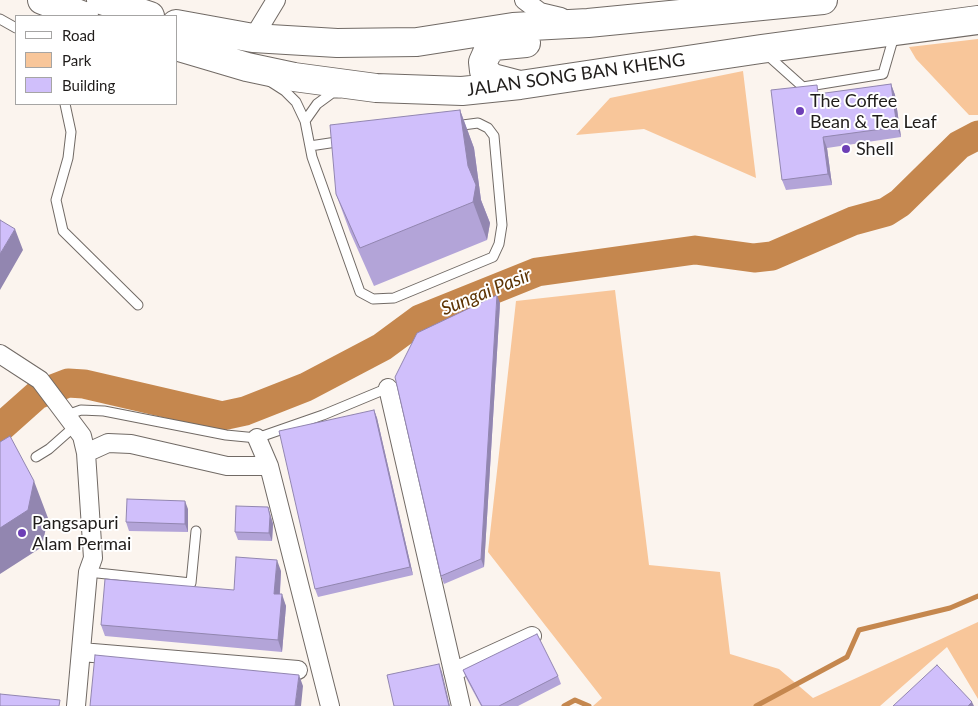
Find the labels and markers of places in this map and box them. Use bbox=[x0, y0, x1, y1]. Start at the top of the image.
place label: The Coffee Bean & Tea Leaf bbox=[810, 90, 937, 132]
marker: The Coffee Bean & Tea Leaf bbox=[794, 105, 806, 117]
place label: Shell bbox=[856, 138, 894, 160]
marker: Shell bbox=[840, 143, 852, 155]
place label: Pangsapuri Alam Permai bbox=[32, 512, 131, 554]
marker: Pangsapuri Alam Permai bbox=[16, 527, 28, 539]

